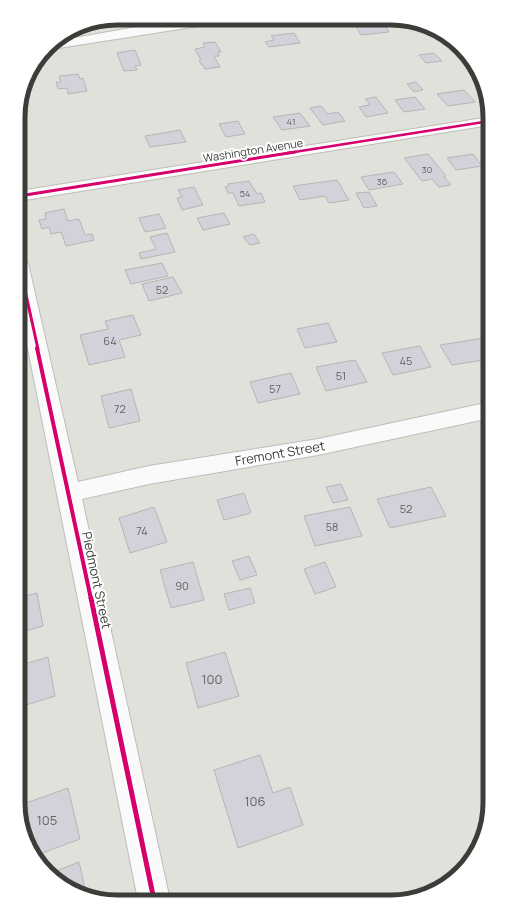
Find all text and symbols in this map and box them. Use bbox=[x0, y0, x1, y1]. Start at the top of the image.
house number: 41 bbox=[287, 115, 295, 128]
street label: Washington Avenue bbox=[202, 135, 305, 165]
house number: 30 bbox=[422, 163, 432, 176]
house number: 36 bbox=[377, 175, 388, 188]
house number: 54 bbox=[240, 187, 250, 200]
house number: 52 bbox=[156, 282, 168, 297]
house number: 64 bbox=[103, 333, 117, 348]
house number: 45 bbox=[400, 353, 412, 368]
house number: 51 bbox=[336, 368, 346, 383]
house number: 57 bbox=[269, 381, 281, 396]
house number: 72 bbox=[114, 401, 126, 416]
street label: Fremont Street bbox=[234, 436, 326, 470]
house number: 52 bbox=[400, 501, 412, 516]
house number: 58 bbox=[326, 519, 338, 534]
house number: 74 bbox=[136, 523, 148, 538]
street label: Piedmont Street bbox=[78, 530, 116, 630]
house number: 90 bbox=[175, 578, 189, 593]
house number: 100 bbox=[202, 670, 223, 688]
house number: 106 bbox=[244, 792, 266, 810]
house number: 105 bbox=[37, 811, 57, 829]

